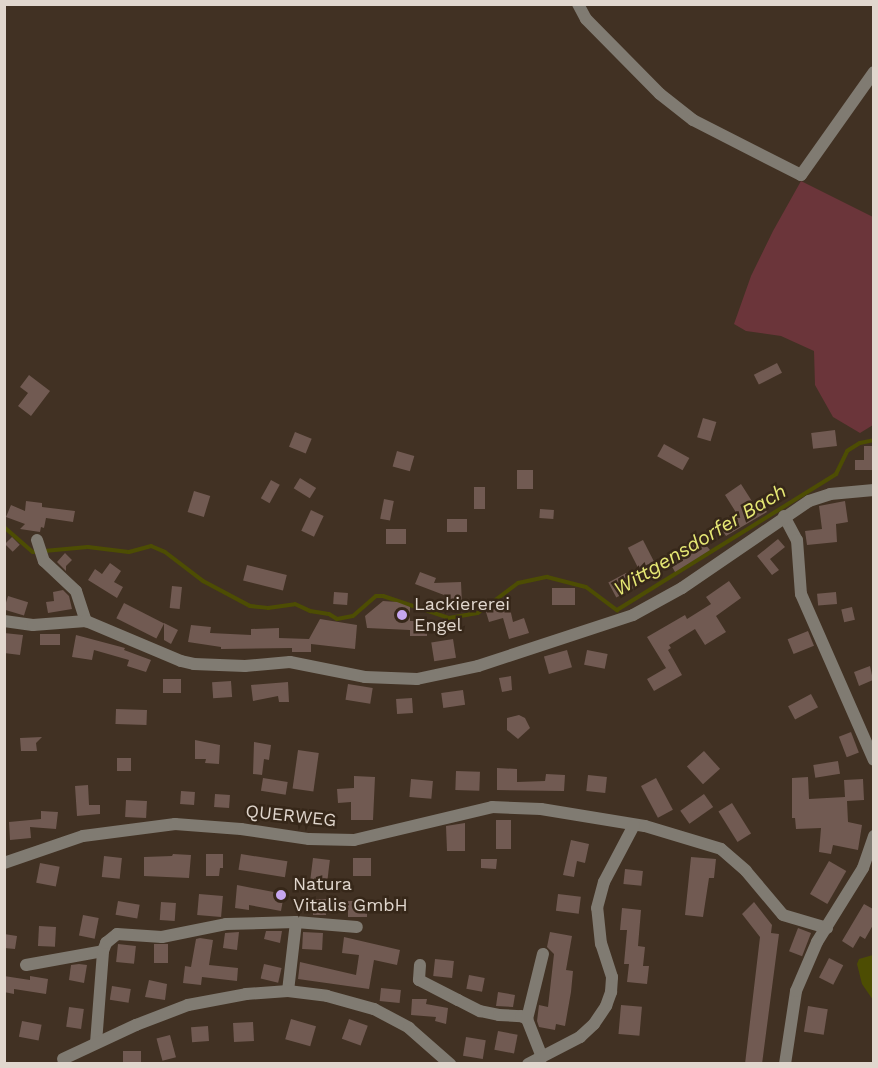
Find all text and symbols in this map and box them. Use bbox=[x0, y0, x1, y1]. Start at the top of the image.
water label: Wittgensdorfer Bach bbox=[609, 479, 791, 601]
place label: Lackiererei Engel bbox=[414, 594, 510, 636]
marker: Lackiererei Engel bbox=[395, 608, 409, 622]
street label: QUERWEG bbox=[245, 800, 337, 832]
place label: Natura Vitalis GmbH bbox=[293, 874, 408, 916]
marker: Natura Vitalis GmbH bbox=[274, 888, 288, 902]

